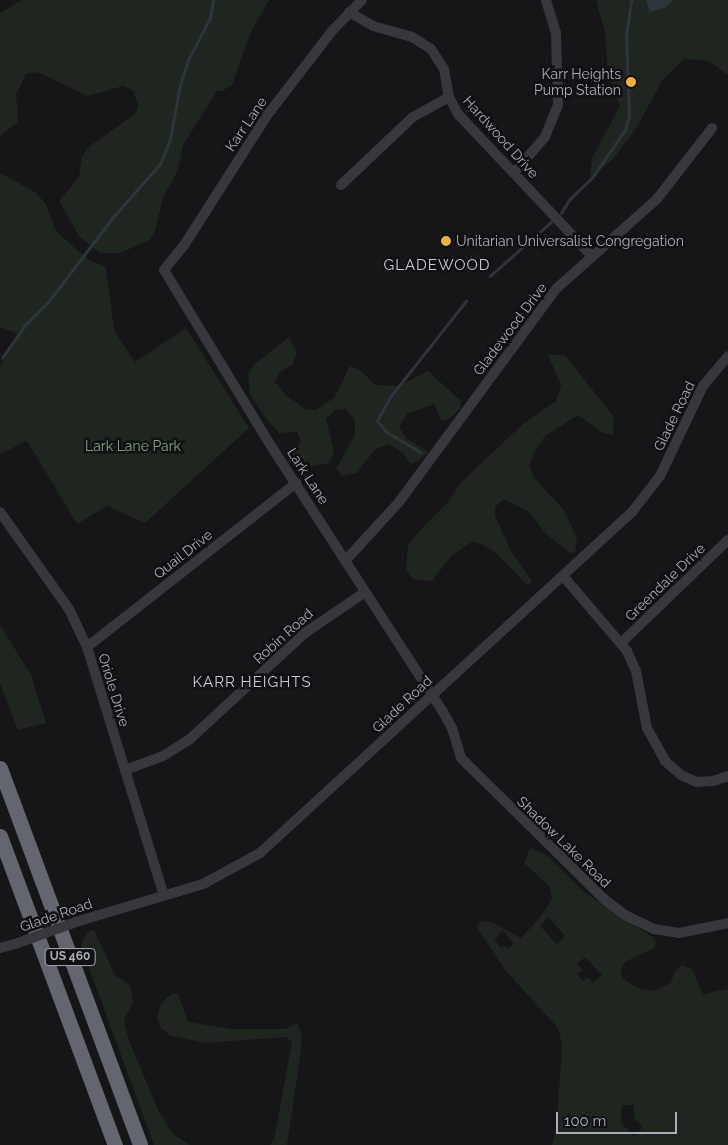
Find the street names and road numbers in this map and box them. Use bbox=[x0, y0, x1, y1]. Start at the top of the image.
street label: Hardwood Drive bbox=[460, 92, 542, 182]
street label: Karr Lane bbox=[222, 94, 270, 154]
street label: Gladewood Drive bbox=[470, 279, 550, 379]
street label: Glade Road bbox=[650, 378, 698, 454]
street label: Lark Lane bbox=[284, 445, 332, 507]
street label: Quail Drive bbox=[150, 526, 216, 582]
street label: Greendale Drive bbox=[622, 540, 708, 624]
street label: Robin Road bbox=[250, 605, 316, 667]
street label: Oriole Drive bbox=[95, 651, 133, 729]
street label: Glade Road bbox=[369, 672, 435, 736]
street label: Shadow Lake Road bbox=[513, 793, 615, 891]
street label: Glade Road bbox=[18, 895, 94, 935]
road number: US 460 bbox=[44, 948, 96, 966]

